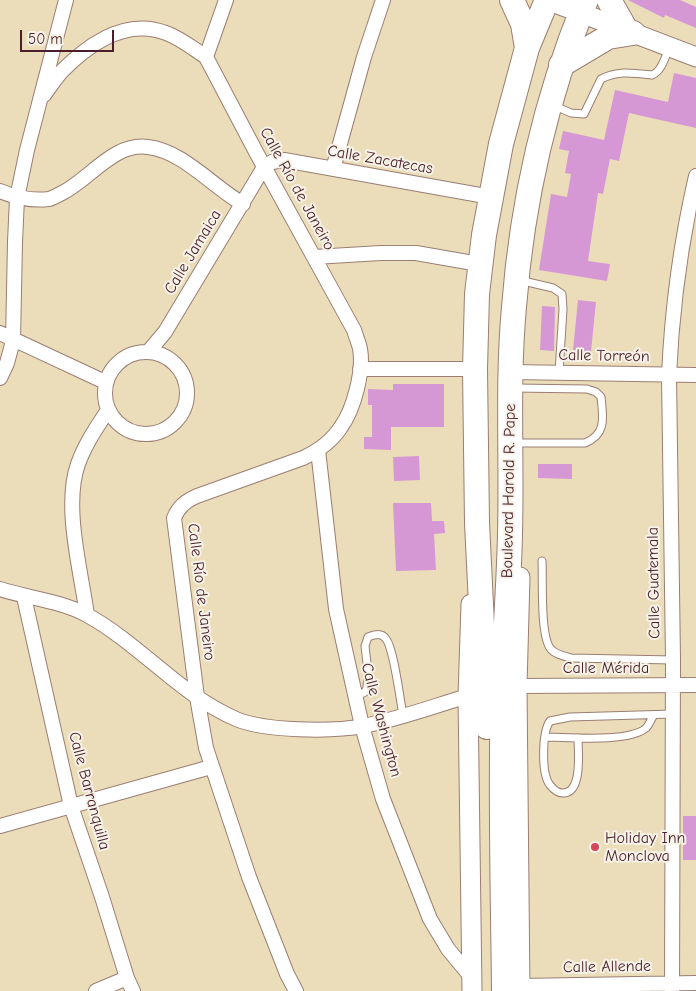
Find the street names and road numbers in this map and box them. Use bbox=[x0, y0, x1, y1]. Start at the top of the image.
street label: Calle Río de Janeiro bbox=[255, 124, 339, 254]
street label: Calle Zacatecas bbox=[326, 141, 434, 179]
street label: Calle Jamaica bbox=[160, 206, 226, 298]
street label: Calle Torreón bbox=[558, 346, 650, 366]
street label: Boulevard Harold R. Pape bbox=[498, 404, 520, 578]
street label: Calle Río de Janeiro bbox=[183, 522, 219, 662]
street label: Calle Guatemala bbox=[643, 527, 665, 639]
street label: Calle Mérida bbox=[563, 658, 649, 678]
street label: Calle Washington bbox=[357, 661, 405, 779]
street label: Calle Barranquilla bbox=[64, 730, 114, 852]
street label: Calle Allende bbox=[563, 957, 651, 977]

